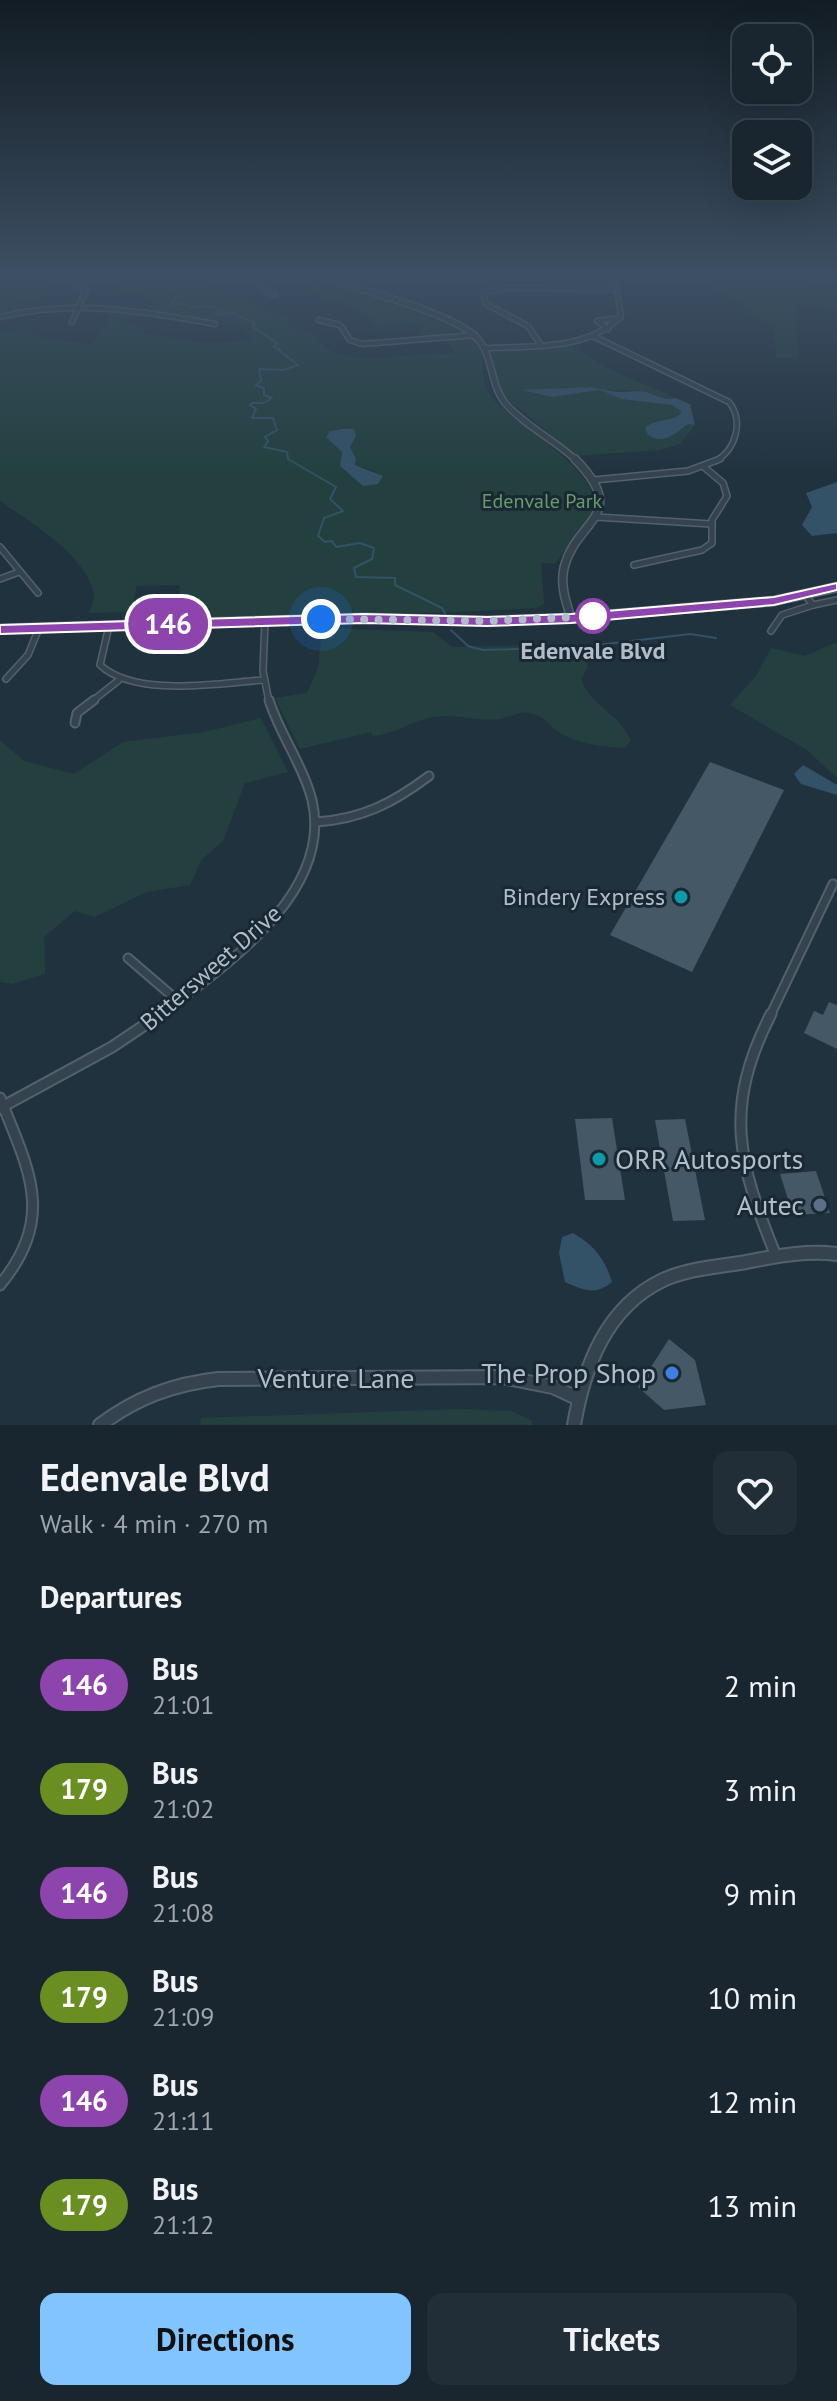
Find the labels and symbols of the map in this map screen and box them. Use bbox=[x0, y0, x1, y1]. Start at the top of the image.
park label: Edenvale Park bbox=[482, 488, 603, 514]
line badge: 146 bbox=[122, 598, 214, 650]
your location bbox=[301, 599, 341, 639]
marker: Edenvale Blvd bbox=[576, 599, 610, 633]
place label: Edenvale Blvd bbox=[520, 635, 666, 666]
place label: Bindery Express bbox=[503, 881, 665, 912]
marker: Bindery Express bbox=[672, 888, 690, 906]
street label: Bittersweet Drive bbox=[134, 898, 288, 1037]
place label: ORR Autosports bbox=[615, 1140, 803, 1177]
marker: ORR Autosports bbox=[590, 1150, 608, 1168]
place label: Autec bbox=[737, 1186, 804, 1223]
marker: Autec bbox=[811, 1196, 829, 1214]
place label: The Prop Shop bbox=[481, 1354, 656, 1391]
street label: Venture Lane bbox=[257, 1359, 414, 1396]
marker: The Prop Shop bbox=[663, 1364, 681, 1382]

